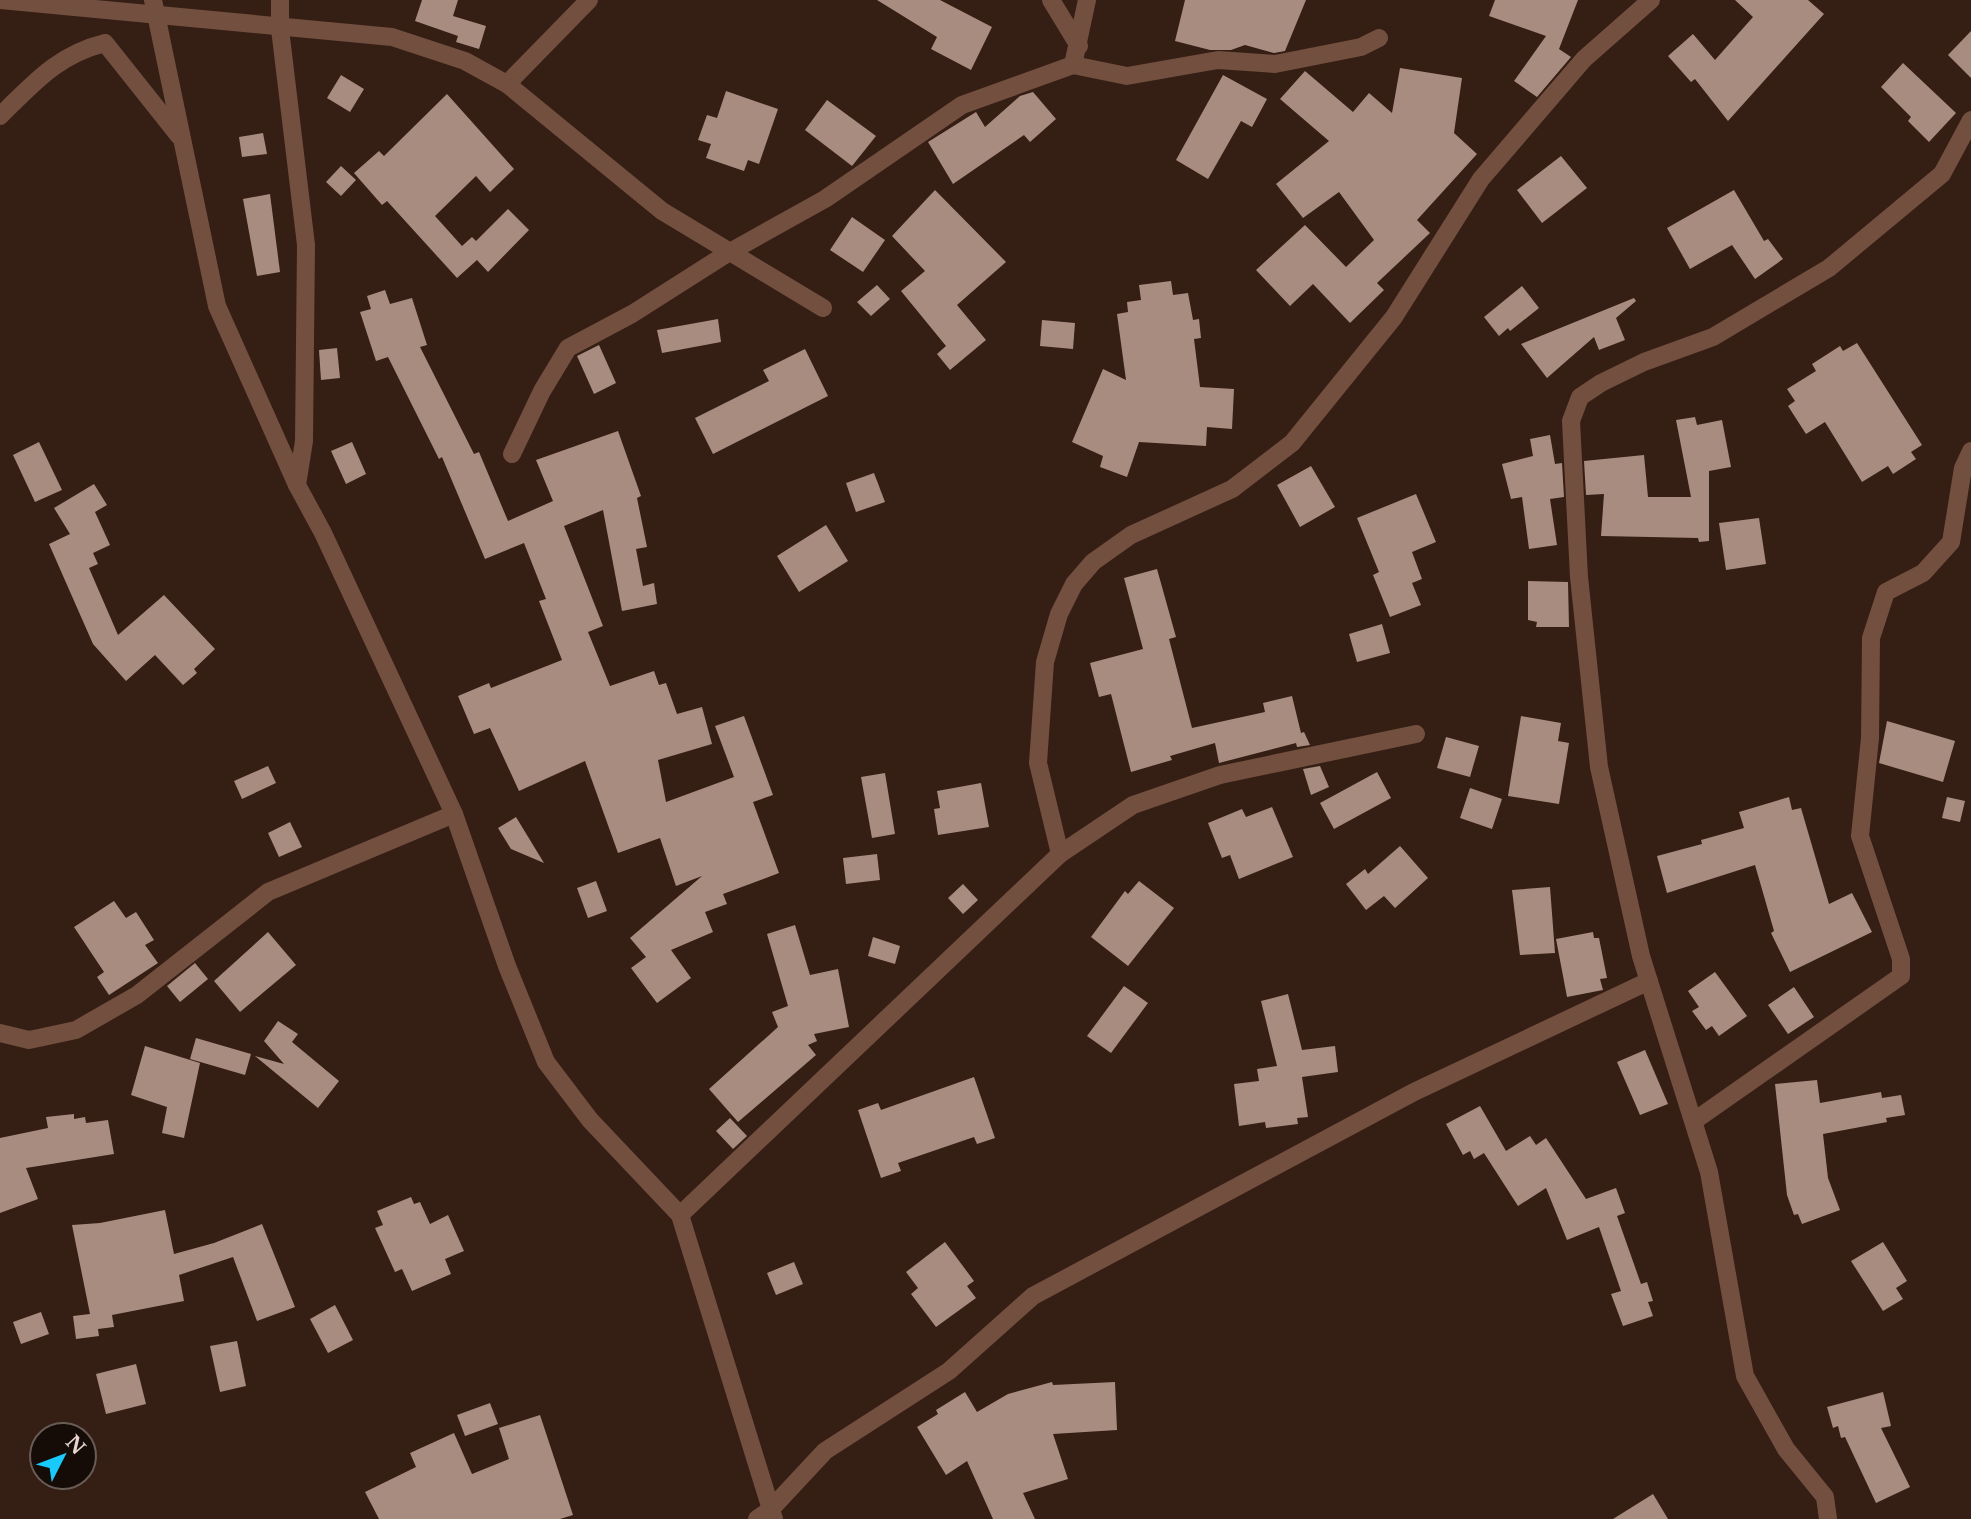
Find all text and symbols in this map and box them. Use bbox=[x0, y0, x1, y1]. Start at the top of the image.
north arrow bbox=[28, 1421, 98, 1491]
text: N bbox=[61, 1431, 90, 1459]

